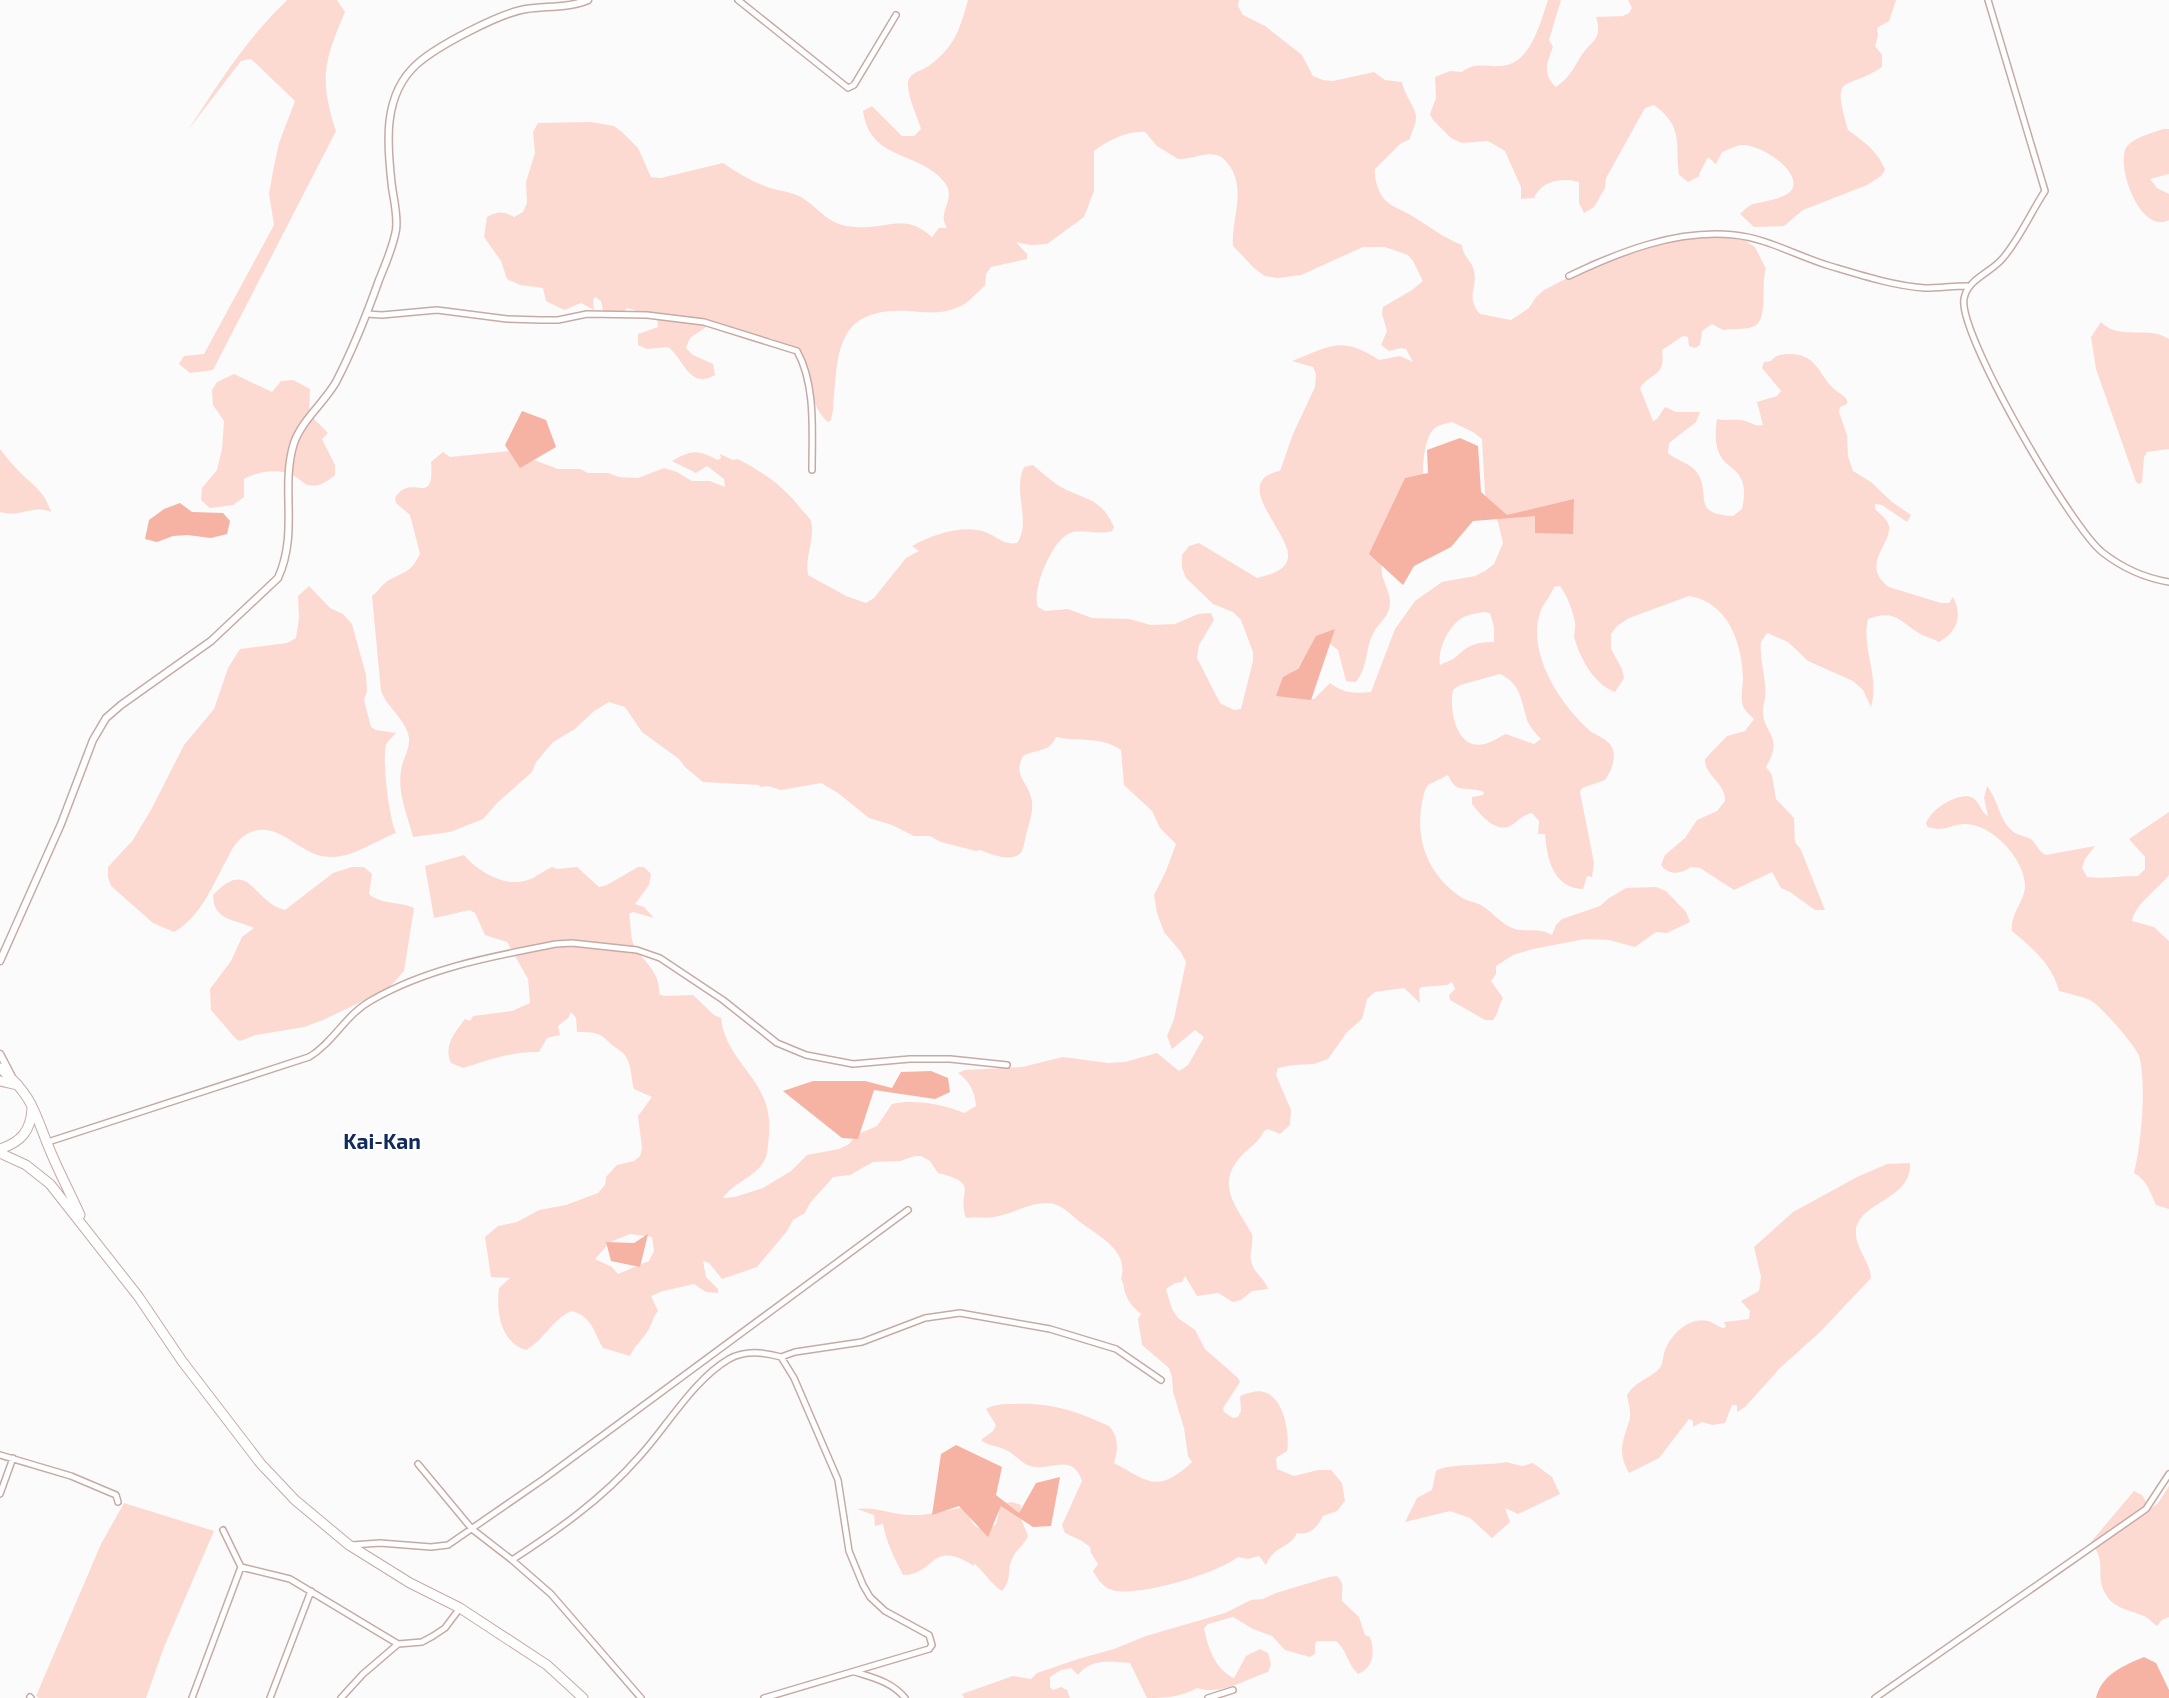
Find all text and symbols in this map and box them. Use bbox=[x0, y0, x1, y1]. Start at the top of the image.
district label: Kai-Kan bbox=[343, 1128, 421, 1153]

